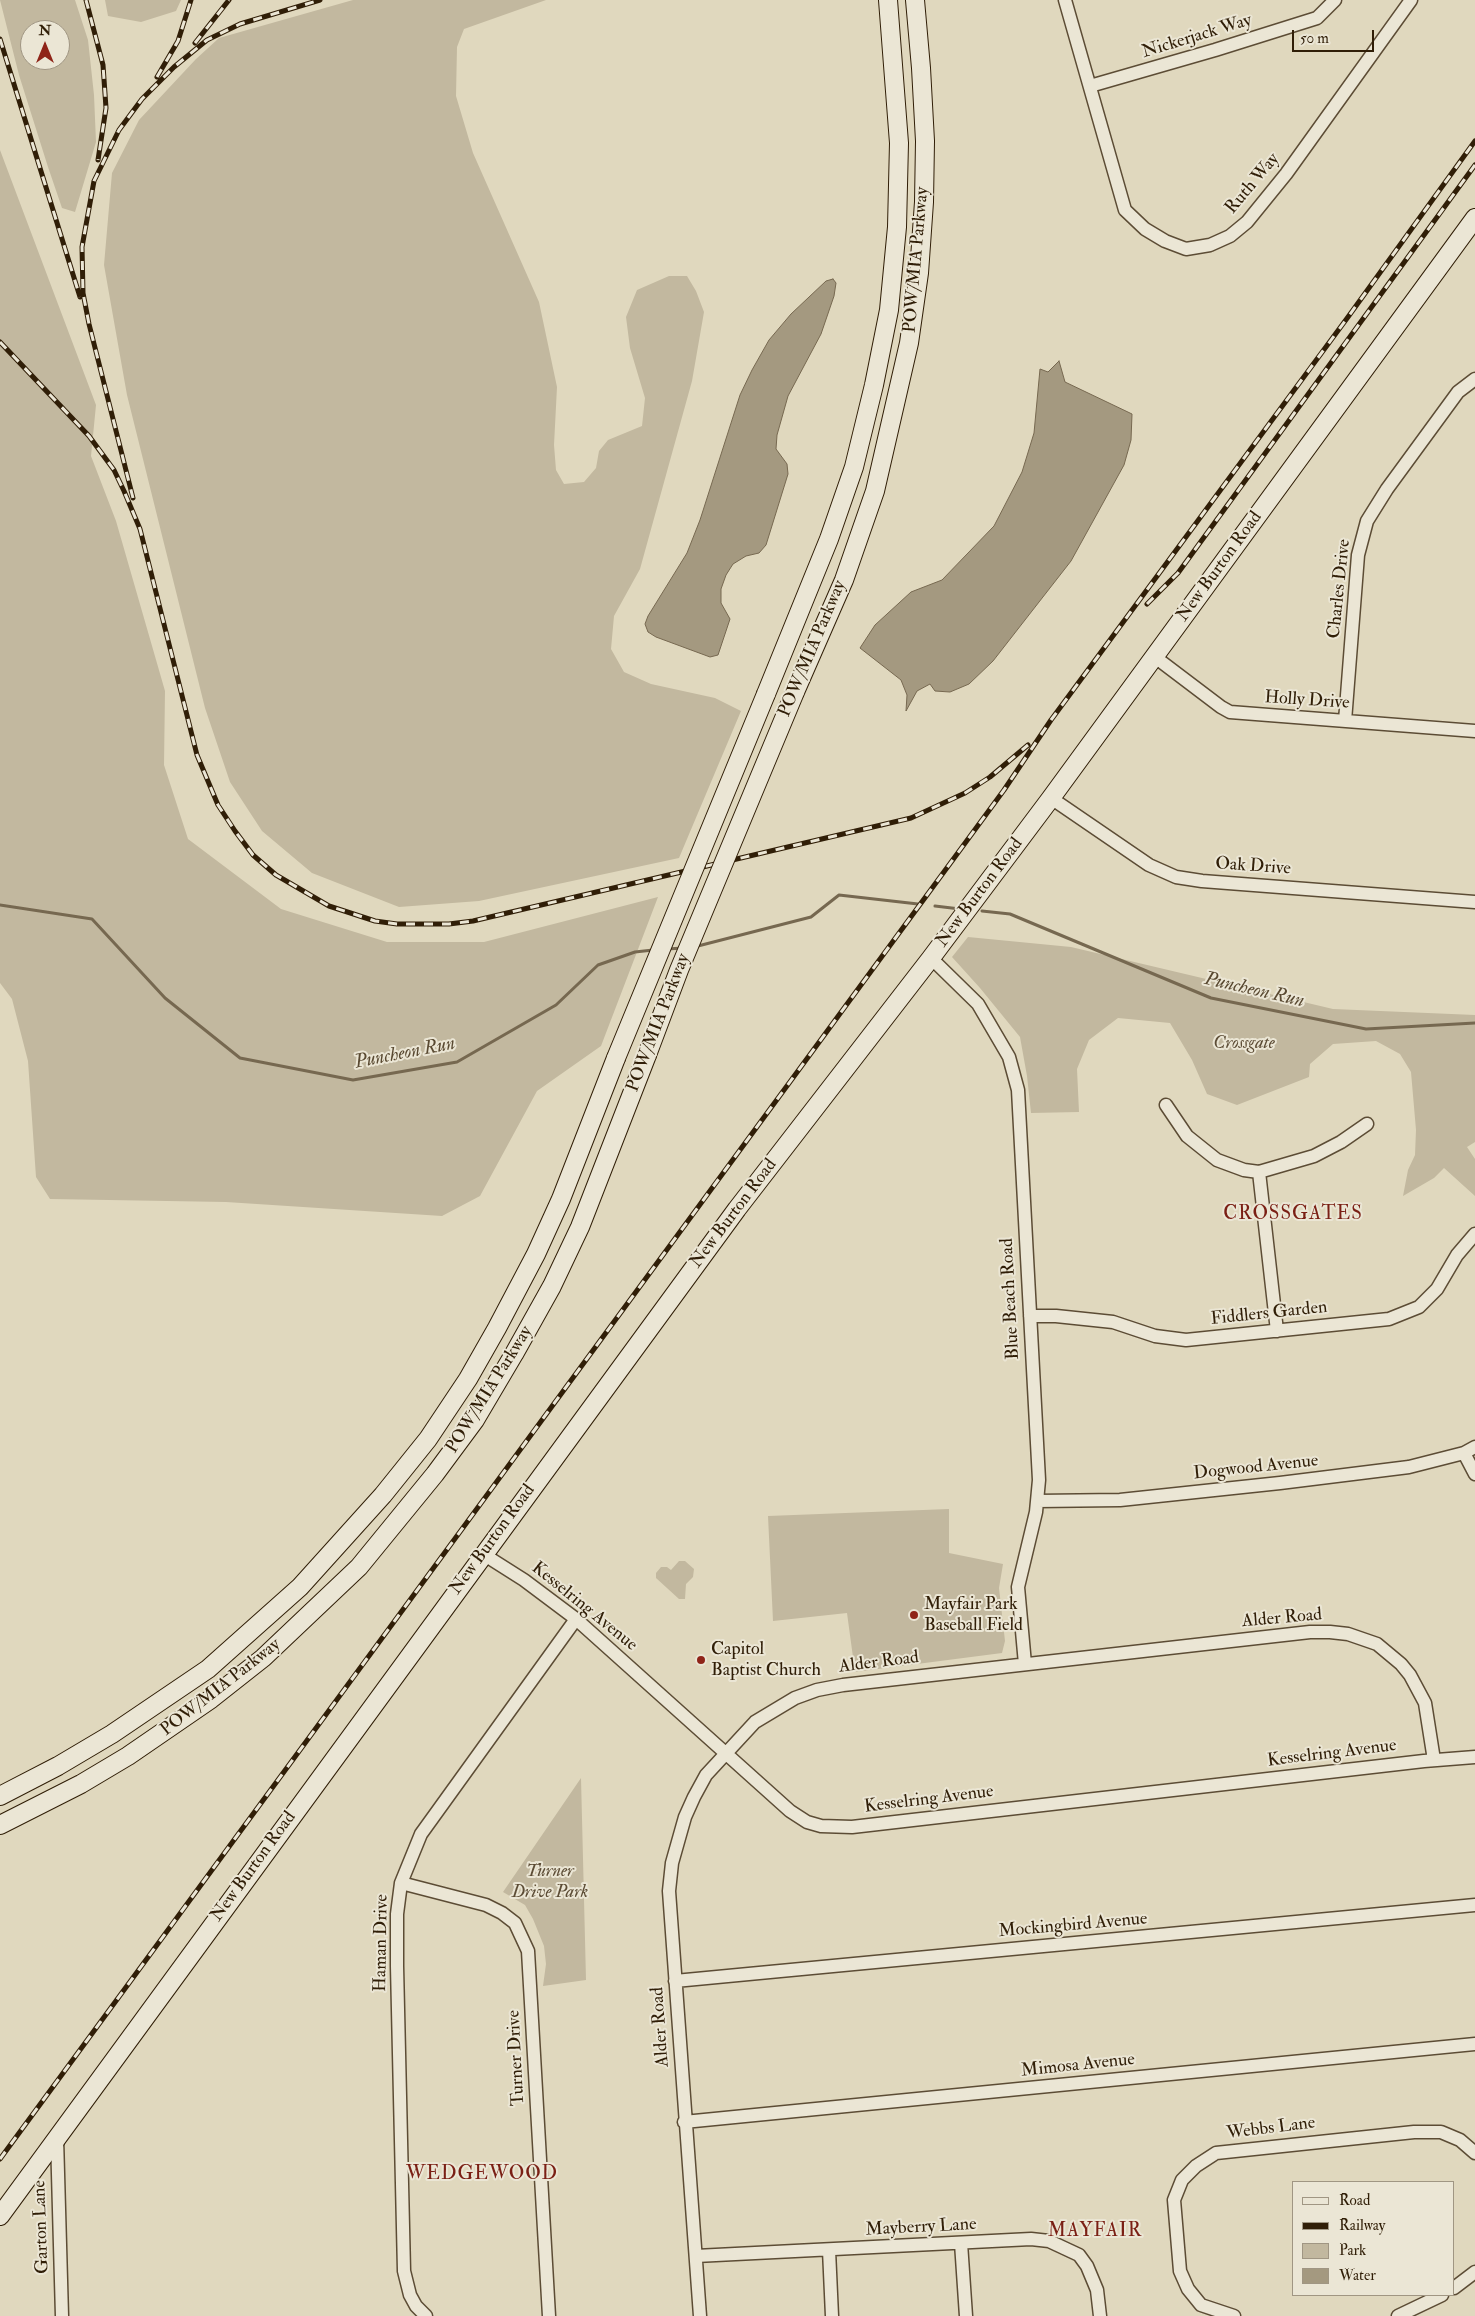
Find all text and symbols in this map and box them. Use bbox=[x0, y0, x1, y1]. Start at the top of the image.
street label: Nickerjack Way bbox=[1140, 10, 1254, 64]
north arrow bbox=[20, 20, 70, 70]
scale bar bbox=[1295, 20, 1378, 52]
text: N bbox=[39, 22, 51, 39]
text: 50 m bbox=[1300, 29, 1329, 48]
street label: Ruth Way bbox=[1221, 149, 1285, 219]
street label: POW/MIA Parkway bbox=[900, 186, 934, 334]
street label: New Burton Road bbox=[1173, 508, 1267, 626]
street label: Charles Drive bbox=[1324, 538, 1356, 640]
street label: POW/MIA Parkway bbox=[774, 577, 852, 721]
street label: Holly Drive bbox=[1264, 687, 1350, 715]
street label: New Burton Road bbox=[932, 834, 1028, 952]
street label: Oak Drive bbox=[1215, 854, 1291, 880]
street label: POW/MIA Parkway bbox=[623, 951, 695, 1095]
water label: Puncheon Run bbox=[1202, 968, 1306, 1014]
water label: Puncheon Run bbox=[353, 1033, 457, 1075]
park label: Crossgate bbox=[1213, 1033, 1275, 1055]
street label: New Burton Road bbox=[686, 1155, 782, 1273]
district label: CROSSGATES bbox=[1222, 1204, 1364, 1226]
street label: Blue Beach Road bbox=[997, 1238, 1025, 1360]
street label: Fiddlers Garden bbox=[1210, 1297, 1328, 1331]
street label: POW/MIA Parkway bbox=[442, 1322, 538, 1458]
street label: Dogwood Avenue bbox=[1193, 1451, 1319, 1485]
street label: New Burton Road bbox=[446, 1481, 540, 1599]
street label: Kesselring Avenue bbox=[527, 1558, 641, 1656]
place label: Mayfair Park Baseball Field bbox=[924, 1594, 1023, 1636]
street label: Alder Road bbox=[1241, 1605, 1323, 1633]
marker: Mayfair Park Baseball Field bbox=[908, 1609, 920, 1621]
street label: POW/MIA Parkway bbox=[157, 1634, 285, 1742]
place label: Capitol Baptist Church bbox=[711, 1639, 821, 1682]
street label: Alder Road bbox=[838, 1647, 920, 1679]
marker: Capitol Baptist Church bbox=[695, 1654, 707, 1666]
street label: Kesselring Avenue bbox=[1266, 1735, 1398, 1773]
street label: Kesselring Avenue bbox=[863, 1781, 995, 1819]
street label: New Burton Road bbox=[207, 1808, 301, 1926]
park label: Turner Drive Park bbox=[512, 1861, 588, 1904]
street label: Haman Drive bbox=[370, 1894, 394, 1992]
street label: Mockingbird Avenue bbox=[998, 1909, 1148, 1943]
street label: Alder Road bbox=[647, 1986, 675, 2068]
street label: Turner Drive bbox=[504, 2009, 530, 2107]
street label: Mimosa Avenue bbox=[1020, 2049, 1136, 2083]
street label: Webbs Lane bbox=[1225, 2113, 1317, 2145]
district label: WEDGEWOOD bbox=[405, 2164, 559, 2186]
street label: Garton Lane bbox=[30, 2180, 54, 2274]
legend bbox=[1292, 2181, 1455, 2296]
text: Road bbox=[1339, 2191, 1370, 2210]
street label: Mayberry Lane bbox=[865, 2214, 977, 2242]
text: Railway bbox=[1339, 2216, 1385, 2235]
district label: MAYFAIR bbox=[1047, 2221, 1143, 2243]
text: Park bbox=[1339, 2241, 1366, 2260]
text: Water bbox=[1339, 2266, 1376, 2285]

